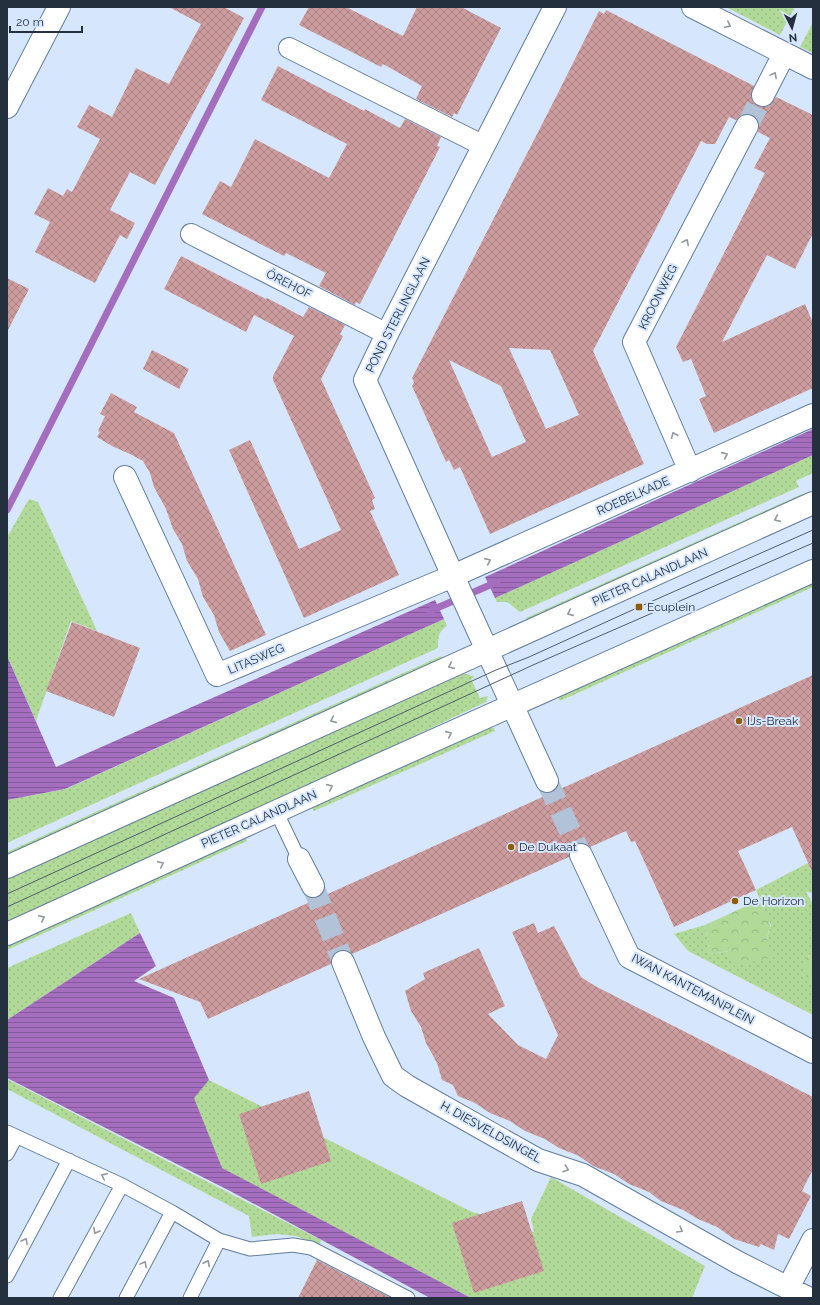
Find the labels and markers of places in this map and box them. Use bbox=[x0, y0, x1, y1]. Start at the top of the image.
place label: Ecuplein bbox=[647, 600, 695, 614]
marker: Ecuplein bbox=[634, 602, 644, 612]
place label: IJs-Break bbox=[747, 714, 799, 728]
marker: IJs-Break bbox=[734, 716, 744, 726]
place label: De Dukaat bbox=[519, 840, 577, 854]
marker: De Dukaat bbox=[506, 842, 516, 852]
place label: De Horizon bbox=[743, 894, 804, 908]
marker: De Horizon bbox=[730, 896, 740, 906]

